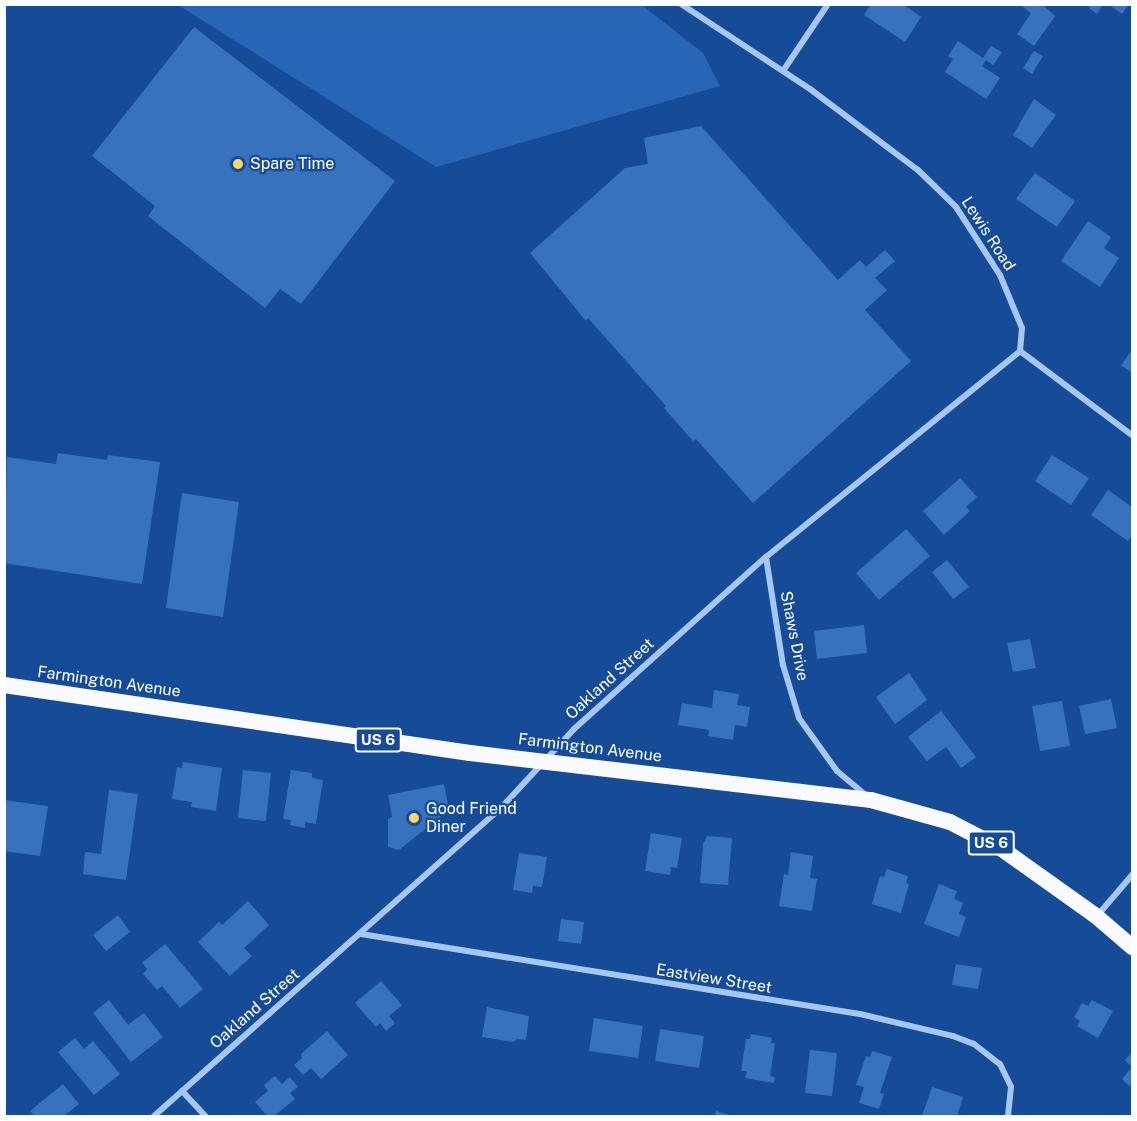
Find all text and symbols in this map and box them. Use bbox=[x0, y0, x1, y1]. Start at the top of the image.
place label: Spare Time bbox=[250, 154, 335, 174]
marker: Spare Time bbox=[231, 157, 245, 171]
street label: Lewis Road bbox=[957, 193, 1019, 275]
street label: Shaws Drive bbox=[776, 589, 812, 683]
street label: Oakland Street bbox=[562, 634, 658, 724]
street label: Farmington Avenue bbox=[36, 662, 182, 702]
road number: US 6 bbox=[354, 728, 402, 752]
street label: Farmington Avenue bbox=[517, 730, 663, 766]
place label: Good Friend Diner bbox=[426, 799, 517, 837]
marker: Good Friend Diner bbox=[407, 811, 421, 825]
road number: US 6 bbox=[967, 831, 1015, 855]
street label: Eastview Street bbox=[655, 960, 773, 998]
street label: Oakland Street bbox=[206, 965, 304, 1053]

